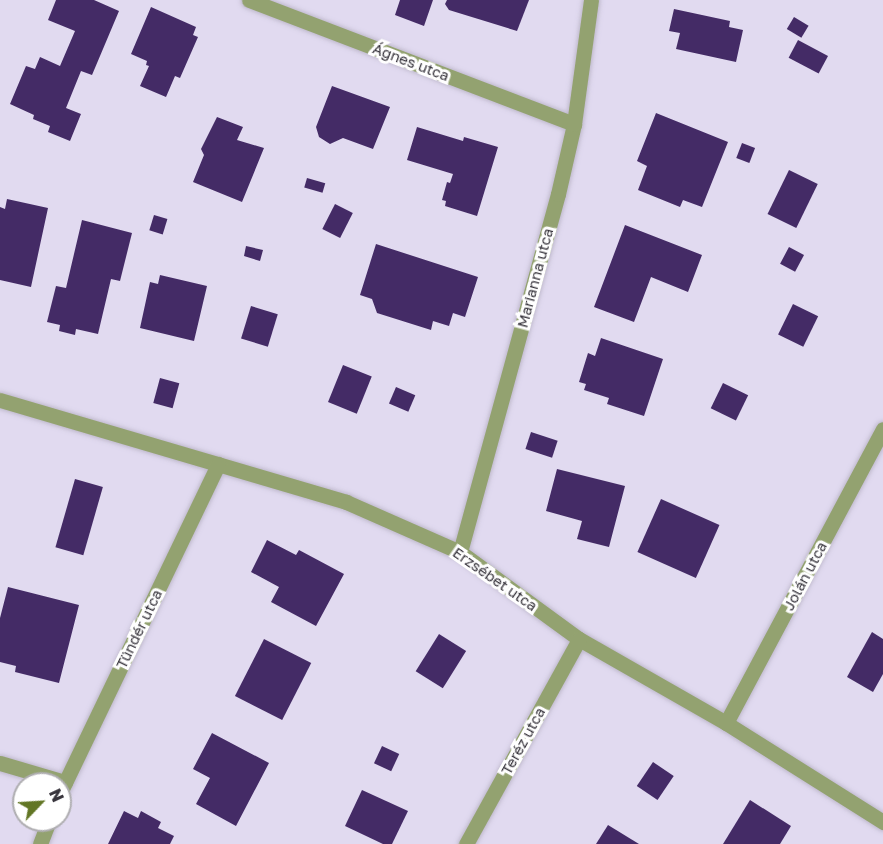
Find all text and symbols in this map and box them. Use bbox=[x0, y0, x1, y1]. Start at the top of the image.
street label: Ágnes utca bbox=[370, 39, 452, 85]
street label: Marianna utca bbox=[513, 226, 557, 330]
street label: Jolán utca bbox=[779, 539, 831, 613]
street label: Erzsébet utca bbox=[449, 543, 541, 615]
street label: Tündér utca bbox=[112, 586, 166, 672]
street label: Teréz utca bbox=[497, 704, 549, 778]
north arrow bbox=[12, 772, 72, 832]
text: N bbox=[45, 785, 68, 805]

